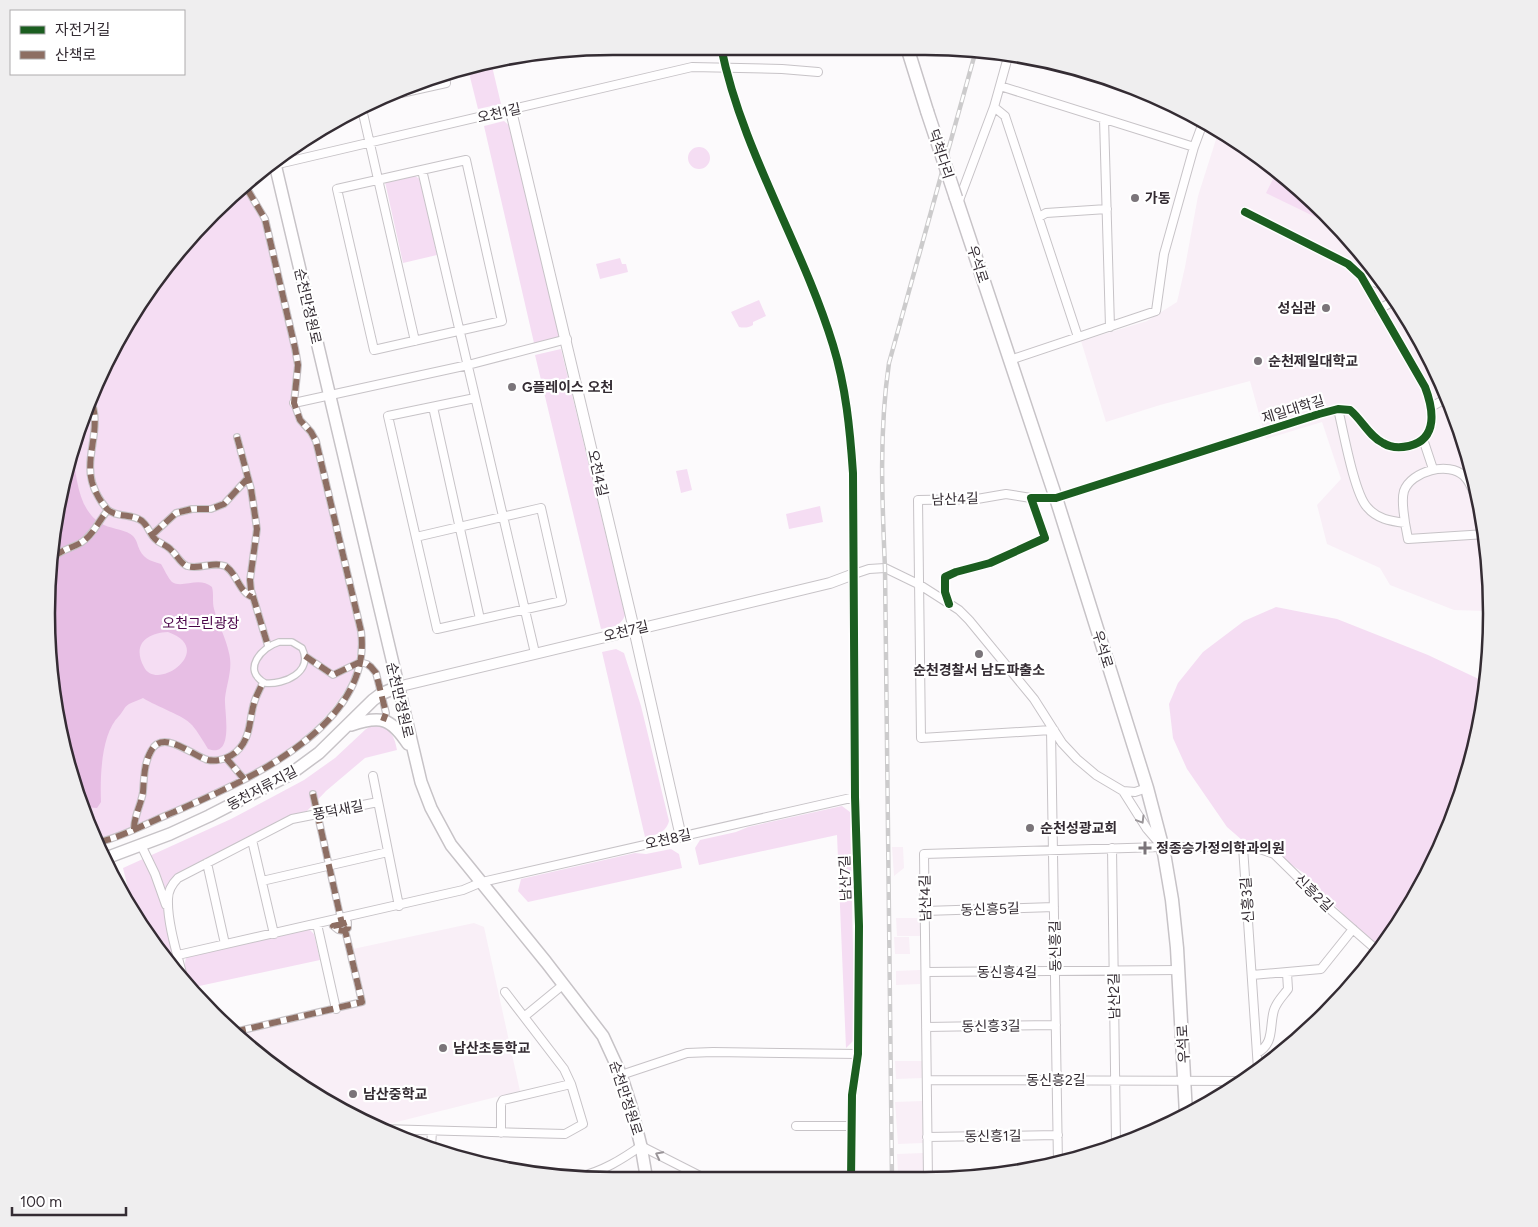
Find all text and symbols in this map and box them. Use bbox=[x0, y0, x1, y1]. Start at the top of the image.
legend bbox=[10, 10, 185, 75]
text: 자전거길 bbox=[55, 21, 110, 39]
text: 산책로 bbox=[55, 46, 96, 64]
street label: 오천1길 bbox=[476, 100, 523, 127]
street label: 덕척다리 bbox=[924, 127, 957, 181]
place label: 가동 bbox=[1145, 190, 1171, 207]
marker: 가동 bbox=[1129, 192, 1141, 204]
street label: 우석로 bbox=[963, 243, 992, 285]
street label: 순천만정원로 bbox=[291, 267, 325, 346]
place label: 성심관 bbox=[1277, 300, 1316, 317]
marker: 성심관 bbox=[1320, 302, 1332, 314]
place label: 순천제일대학교 bbox=[1268, 353, 1358, 370]
marker: 순천제일대학교 bbox=[1252, 355, 1264, 367]
place label: G플레이스 오천 bbox=[522, 379, 613, 396]
marker: G플레이스 오천 bbox=[506, 381, 518, 393]
street label: 제일대학길 bbox=[1260, 392, 1326, 427]
street label: 오천4길 bbox=[584, 448, 611, 498]
street label: 남산4길 bbox=[931, 490, 979, 509]
park label: 오천그린광장 bbox=[162, 615, 240, 632]
street label: 오천7길 bbox=[602, 618, 651, 645]
street label: 우석로 bbox=[1089, 628, 1116, 670]
marker: 순천경찰서 남도파출소 bbox=[973, 648, 985, 660]
street label: 순천만정원로 bbox=[383, 661, 417, 740]
place label: 순천경찰서 남도파출소 bbox=[913, 662, 1045, 679]
street label: 동천저류지길 bbox=[224, 763, 300, 814]
street label: 풍덕새길 bbox=[311, 797, 365, 824]
one-way arrow bbox=[1135, 814, 1145, 823]
place label: 순천성광교회 bbox=[1040, 820, 1117, 837]
marker: 순천성광교회 bbox=[1024, 822, 1036, 834]
street label: 오천8길 bbox=[643, 826, 693, 853]
place label: 정종승가정의학과의원 bbox=[1156, 840, 1285, 857]
marker: 정종승가정의학과의원 bbox=[1138, 841, 1152, 855]
street label: 남산7길 bbox=[836, 855, 855, 901]
street label: 신흥2길 bbox=[1291, 871, 1336, 916]
street label: 남산4길 bbox=[917, 874, 934, 922]
street label: 신흥3길 bbox=[1237, 876, 1258, 924]
street label: 동신흥5길 bbox=[960, 900, 1020, 919]
street label: 동신흥길 bbox=[1047, 920, 1064, 972]
street label: 동신흥4길 bbox=[977, 964, 1037, 981]
street label: 남산2길 bbox=[1106, 973, 1123, 1019]
street label: 동신흥3길 bbox=[961, 1017, 1021, 1036]
street label: 우석로 bbox=[1174, 1024, 1193, 1064]
place label: 남산초등학교 bbox=[453, 1040, 530, 1057]
marker: 남산초등학교 bbox=[437, 1042, 449, 1054]
street label: 순천만정원로 bbox=[605, 1059, 646, 1138]
street label: 동신흥2길 bbox=[1026, 1072, 1086, 1089]
place label: 남산중학교 bbox=[363, 1086, 428, 1103]
marker: 남산중학교 bbox=[347, 1088, 359, 1100]
street label: 동신흥1길 bbox=[964, 1128, 1022, 1145]
one-way arrow bbox=[655, 1151, 664, 1161]
scale bar bbox=[12, 1184, 126, 1216]
text: 100 m bbox=[20, 1193, 62, 1211]

